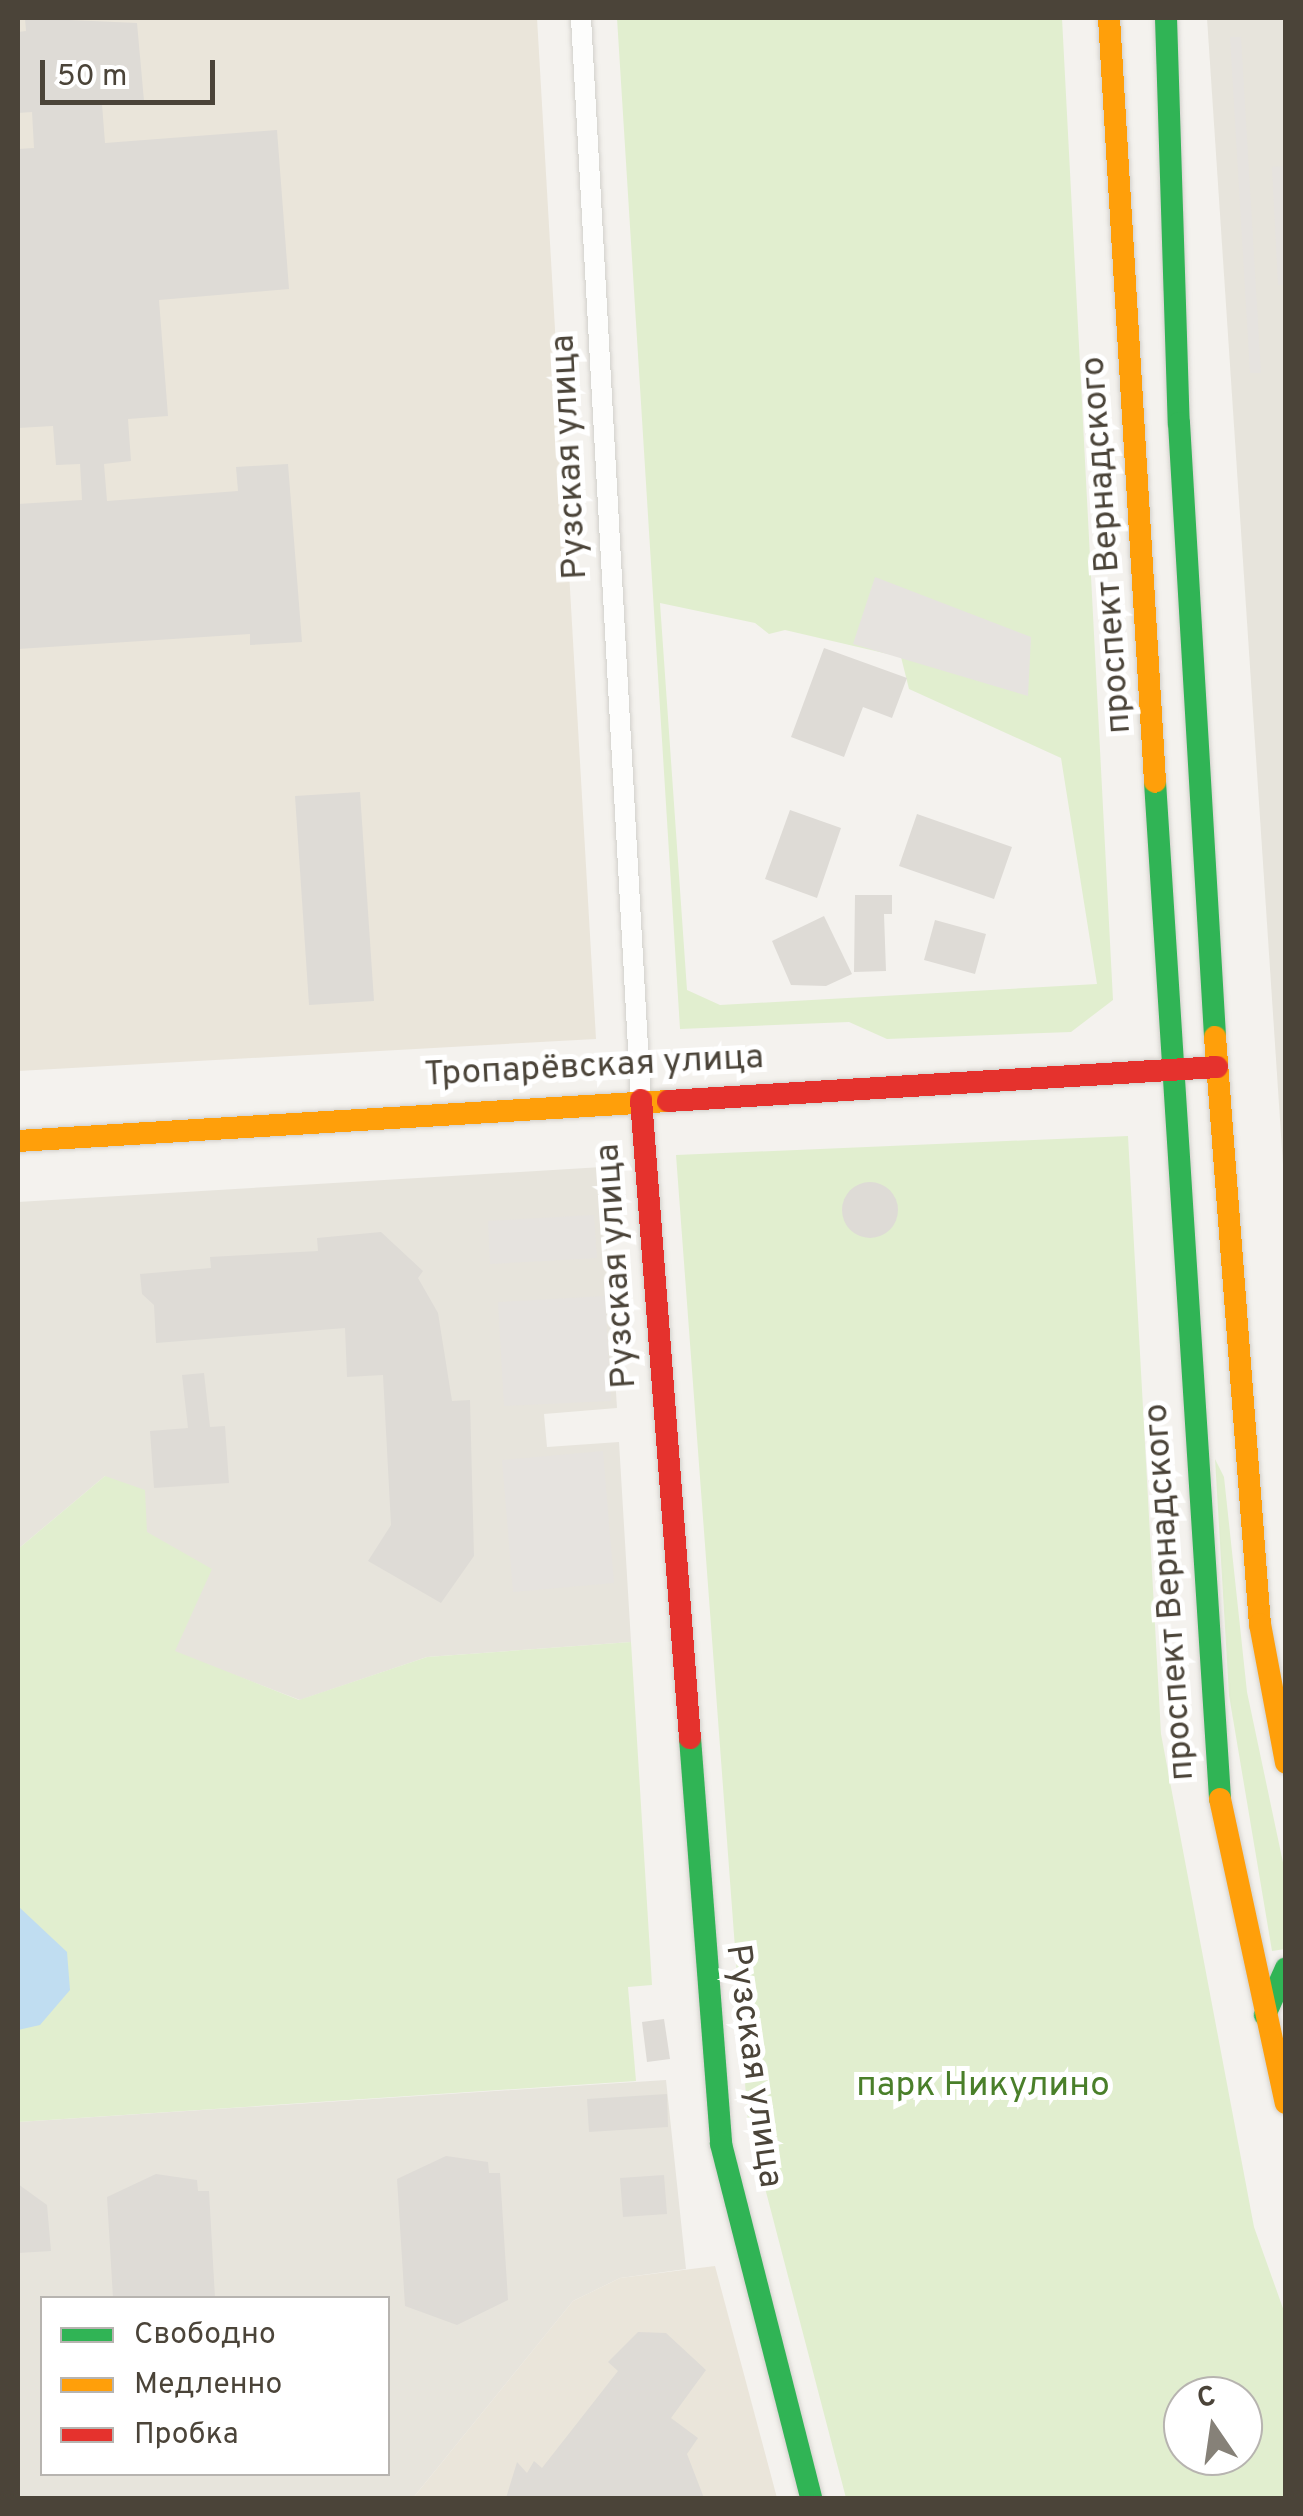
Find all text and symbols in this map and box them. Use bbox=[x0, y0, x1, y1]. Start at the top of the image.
scale bar bbox=[45, 40, 220, 102]
text: 50 m bbox=[57, 59, 127, 96]
street label: Рузская улица bbox=[543, 333, 597, 581]
street label: проспект Вернадского bbox=[1073, 355, 1141, 735]
street label: Тропарёвская улица bbox=[423, 1037, 765, 1097]
street label: Рузская улица bbox=[587, 1142, 647, 1390]
street label: проспект Вернадского bbox=[1136, 1402, 1204, 1782]
street label: Рузская улица bbox=[715, 1942, 791, 2190]
park label: парк Никулино bbox=[856, 2065, 1110, 2107]
legend bbox=[40, 2296, 390, 2476]
text: Свободно bbox=[134, 2317, 276, 2354]
text: Медленно bbox=[134, 2367, 282, 2404]
north arrow bbox=[1163, 2376, 1263, 2476]
text: С bbox=[1194, 2379, 1219, 2418]
text: Пробка bbox=[134, 2417, 239, 2454]

